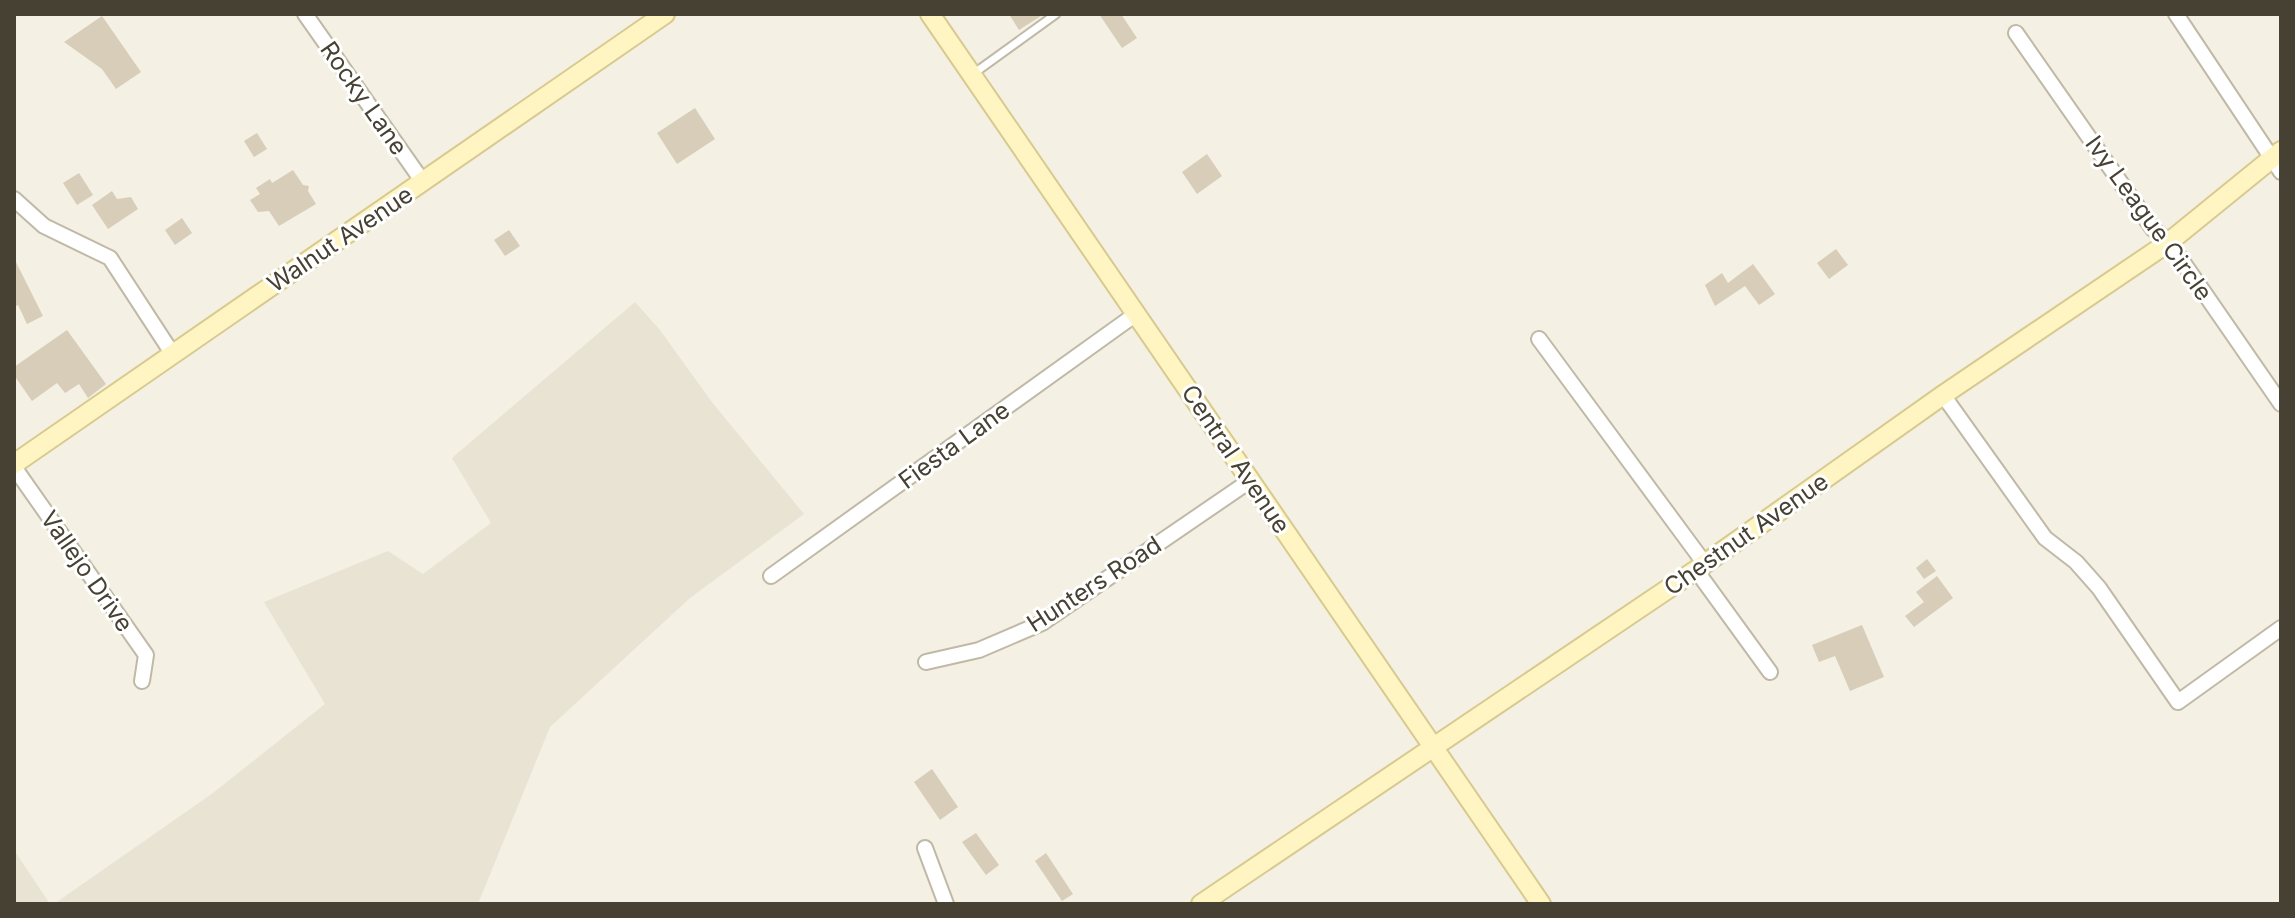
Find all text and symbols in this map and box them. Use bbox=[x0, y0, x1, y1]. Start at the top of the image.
street label: Rocky Lane bbox=[314, 36, 414, 160]
street label: Ivy League Circle bbox=[2079, 130, 2219, 306]
street label: Walnut Avenue bbox=[262, 180, 418, 298]
street label: Central Avenue bbox=[1176, 379, 1296, 539]
street label: Fiesta Lane bbox=[893, 395, 1015, 495]
street label: Chestnut Avenue bbox=[1658, 467, 1834, 601]
street label: Vallejo Drive bbox=[35, 505, 139, 637]
street label: Hunters Road bbox=[1021, 530, 1167, 638]

